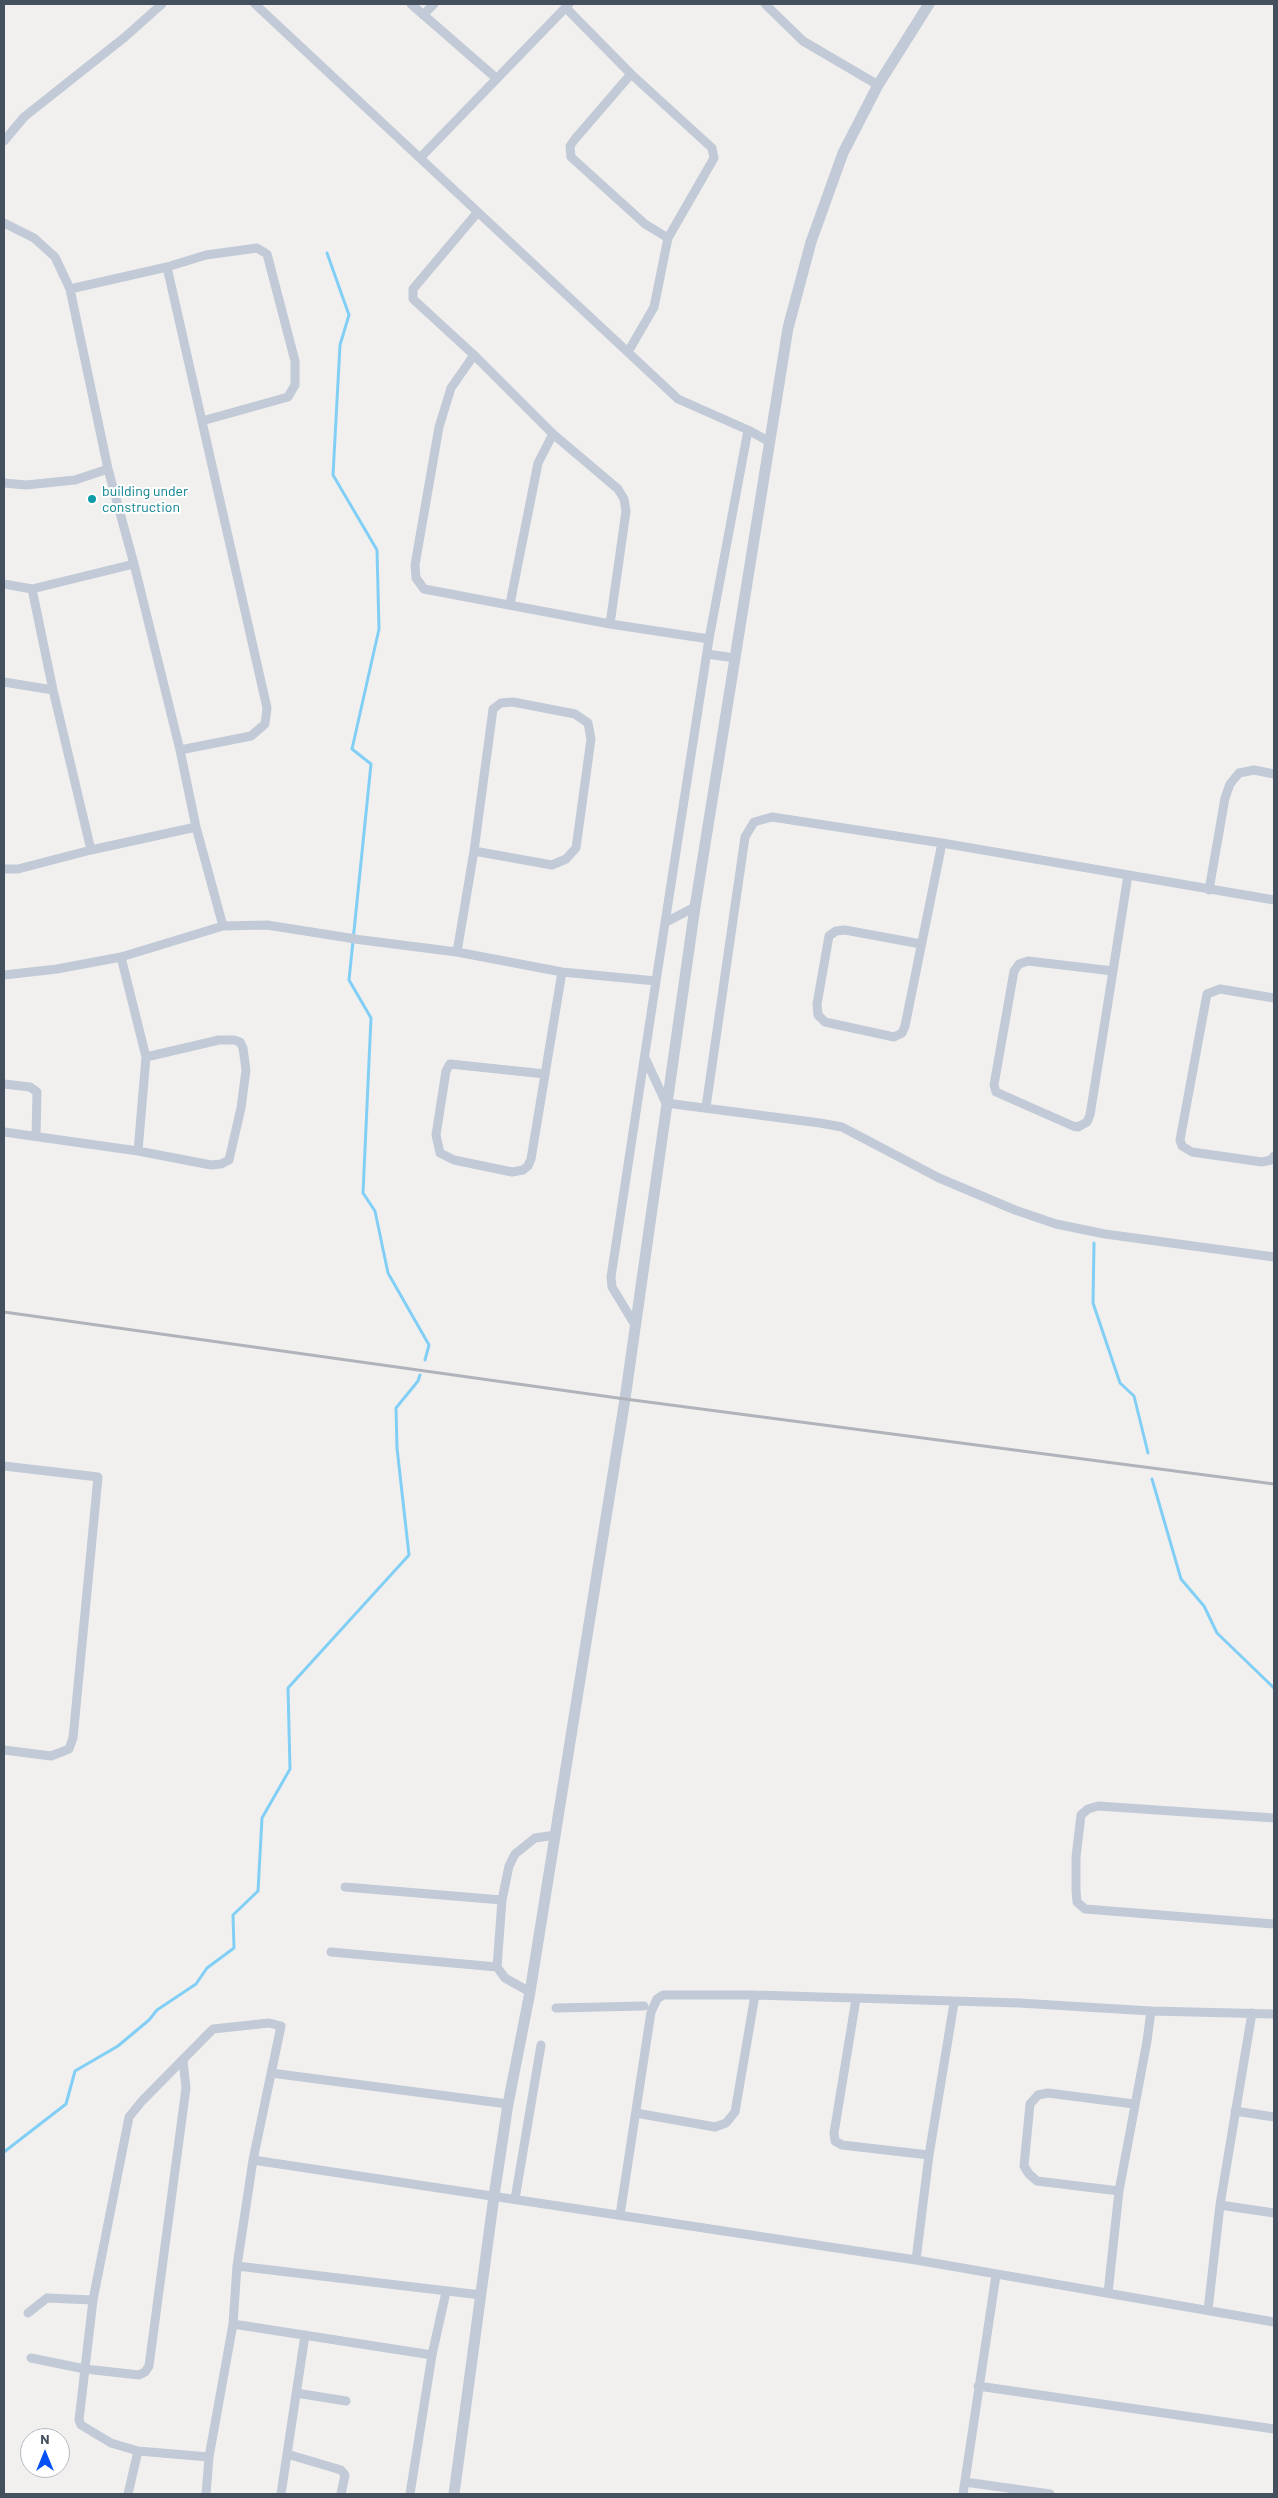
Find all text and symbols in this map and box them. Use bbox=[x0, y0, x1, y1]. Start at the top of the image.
place label: building under construction bbox=[102, 483, 188, 516]
marker: building under construction bbox=[86, 493, 98, 505]
north arrow bbox=[20, 2428, 70, 2478]
text: N bbox=[40, 2430, 50, 2447]

